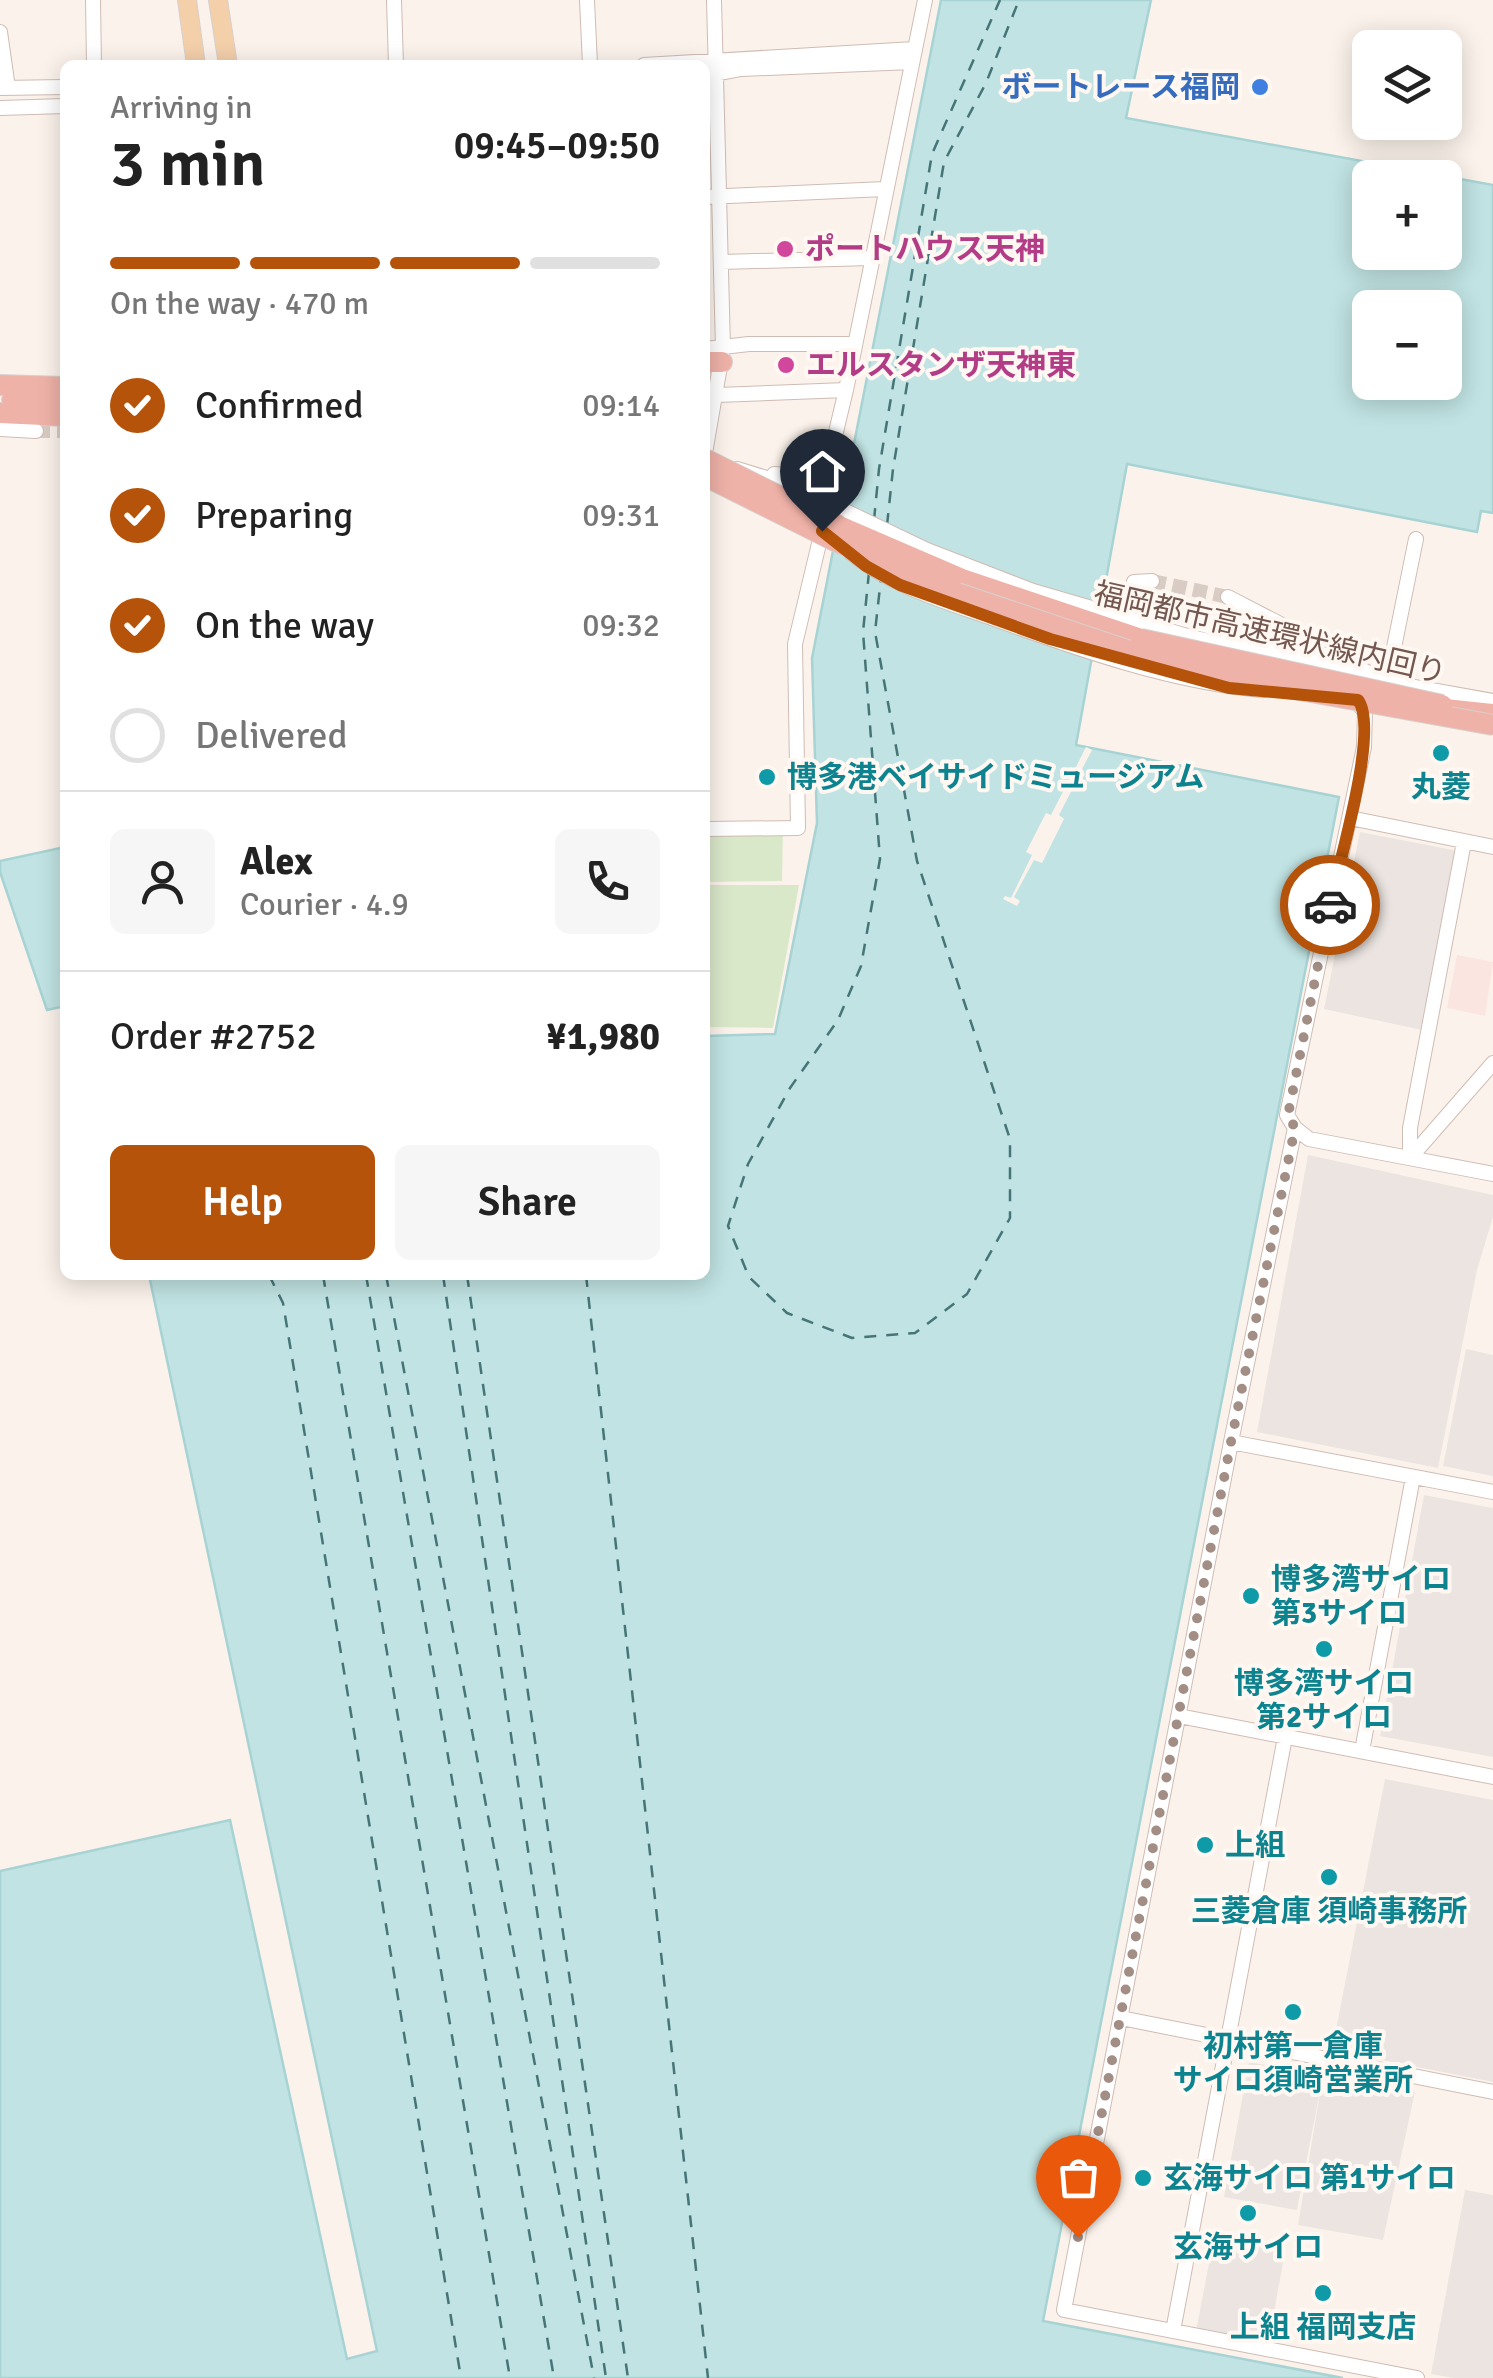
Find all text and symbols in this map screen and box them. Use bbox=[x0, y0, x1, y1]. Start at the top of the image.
map controls bbox=[1352, 30, 1462, 400]
button: layers bbox=[1352, 30, 1462, 140]
place label: ボートレース福岡 bbox=[1002, 69, 1240, 106]
marker: ボートレース福岡 bbox=[1249, 76, 1271, 98]
text: Arriving in bbox=[110, 88, 252, 127]
text: 09:45–09:50 bbox=[454, 122, 660, 169]
text: 3 min bbox=[110, 124, 266, 204]
button: + bbox=[1352, 160, 1462, 270]
place label: ポートハウス天神 bbox=[805, 231, 1045, 268]
marker: ポートハウス天神 bbox=[774, 238, 796, 260]
text: On the way · 470 m bbox=[110, 284, 369, 323]
button: − bbox=[1352, 290, 1462, 400]
place label: エルスタンザ天神東 bbox=[806, 347, 1076, 384]
marker: エルスタンザ天神東 bbox=[775, 354, 797, 376]
icon: check bbox=[110, 378, 165, 433]
text: Confirmed bbox=[195, 382, 364, 429]
text: 09:14 bbox=[582, 386, 660, 425]
pin bbox=[780, 429, 865, 532]
icon: home bbox=[795, 444, 850, 499]
icon: check bbox=[110, 488, 165, 543]
text: Preparing bbox=[195, 492, 353, 539]
text: 09:31 bbox=[582, 496, 660, 535]
street label: 福岡都市高速環状線内回り bbox=[1090, 575, 1449, 692]
icon: check bbox=[110, 598, 165, 653]
text: On the way bbox=[195, 602, 374, 649]
text: 09:32 bbox=[582, 606, 660, 645]
text: Delivered bbox=[195, 712, 348, 759]
marker: 丸菱 bbox=[1430, 742, 1452, 764]
place label: 博多港ベイサイドミュージアム bbox=[787, 759, 1204, 796]
marker: 博多港ベイサイドミュージアム bbox=[756, 766, 778, 788]
place label: 丸菱 bbox=[1411, 769, 1471, 806]
button: person bbox=[110, 829, 215, 934]
button: phone bbox=[555, 829, 660, 934]
text: Alex bbox=[240, 838, 313, 885]
courier bbox=[1280, 855, 1380, 955]
icon: car bbox=[1303, 878, 1358, 933]
text: Courier · 4.9 bbox=[240, 885, 409, 924]
text: Order #2752 bbox=[110, 1013, 317, 1060]
text: ¥1,980 bbox=[546, 1013, 660, 1060]
button: Help bbox=[110, 1145, 375, 1260]
button: Share bbox=[395, 1145, 660, 1260]
place label: 博多湾サイロ 第3サイロ bbox=[1271, 1561, 1451, 1632]
marker: 博多湾サイロ 第3サイロ bbox=[1240, 1585, 1262, 1607]
marker: 博多湾サイロ 第2サイロ bbox=[1313, 1638, 1335, 1660]
place label: 博多湾サイロ 第2サイロ bbox=[1234, 1665, 1414, 1736]
place label: 上組 bbox=[1225, 1827, 1285, 1864]
marker: 上組 bbox=[1194, 1834, 1216, 1856]
marker: 三菱倉庫 須崎事務所 bbox=[1318, 1866, 1340, 1888]
place label: 三菱倉庫 須崎事務所 bbox=[1191, 1893, 1467, 1930]
marker: 初村第一倉庫 サイロ須崎営業所 bbox=[1282, 2001, 1304, 2023]
place label: 初村第一倉庫 サイロ須崎営業所 bbox=[1173, 2028, 1413, 2099]
pin bbox=[1036, 2135, 1121, 2238]
icon: bag bbox=[1051, 2150, 1106, 2205]
place label: 玄海サイロ 第1サイロ bbox=[1163, 2160, 1456, 2197]
marker: 玄海サイロ 第1サイロ bbox=[1132, 2167, 1154, 2189]
marker: 玄海サイロ bbox=[1237, 2202, 1259, 2224]
place label: 玄海サイロ bbox=[1173, 2229, 1323, 2266]
marker: 上組 福岡支店 bbox=[1312, 2282, 1334, 2304]
place label: 上組 福岡支店 bbox=[1230, 2309, 1416, 2346]

